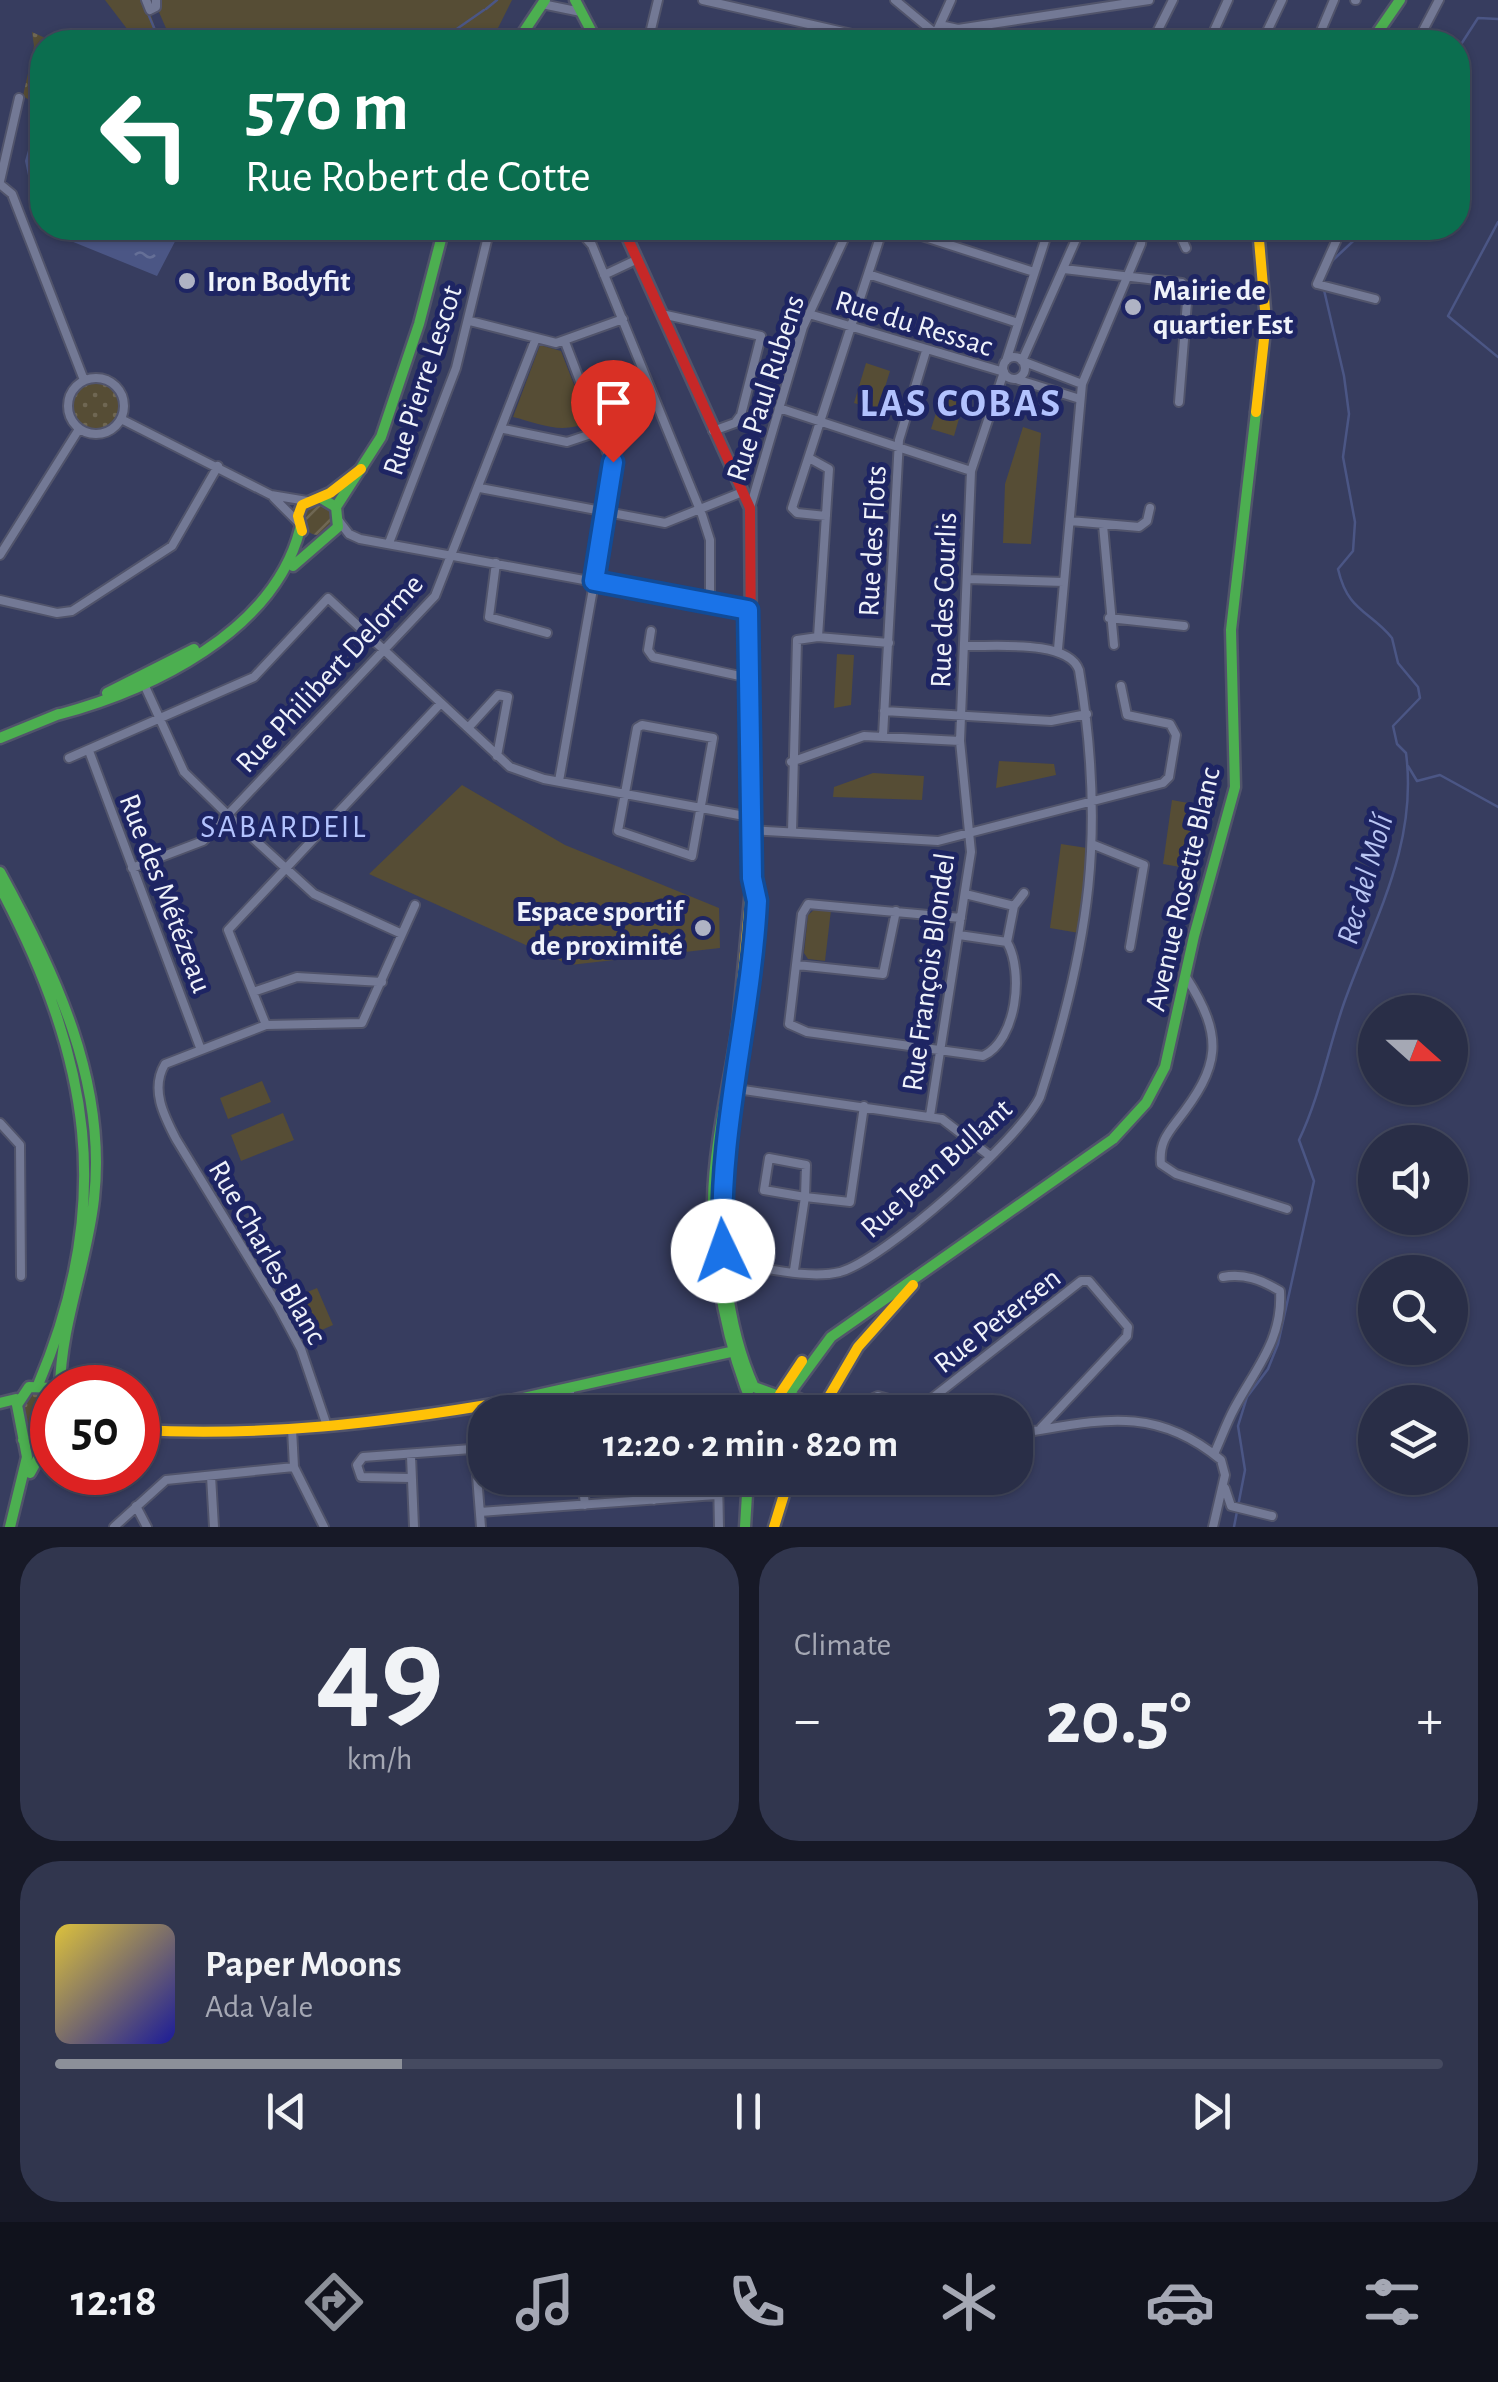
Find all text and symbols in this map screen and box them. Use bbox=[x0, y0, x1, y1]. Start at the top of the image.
icon: left bbox=[80, 70, 210, 200]
text: 570 m bbox=[245, 73, 409, 143]
text: Rue Robert de Cotte bbox=[245, 155, 591, 200]
place label: Iron Bodyfit bbox=[207, 267, 351, 297]
marker: Iron Bodyfit bbox=[176, 270, 198, 292]
place label: Mairie de quartier Est bbox=[1153, 276, 1293, 340]
street label: Rue Pierre Lescot bbox=[378, 281, 468, 479]
street label: Rue du Ressac bbox=[831, 286, 996, 362]
street label: Rue Paul Rubens bbox=[722, 292, 810, 485]
marker: Mairie de quartier Est bbox=[1122, 296, 1144, 318]
pin bbox=[571, 360, 656, 463]
icon: arrive bbox=[586, 375, 641, 430]
district label: LAS COBAS bbox=[859, 384, 1063, 424]
street label: Rue des Flots bbox=[854, 465, 892, 617]
street label: Rue des Courlis bbox=[926, 512, 962, 688]
street label: Rue Philibert Delorme bbox=[230, 569, 429, 779]
street label: Avenue Rosette Blanc bbox=[1140, 764, 1226, 1014]
street label: Rue des Métézeau bbox=[113, 790, 217, 997]
water label: Rec del Molí bbox=[1331, 809, 1399, 948]
district label: SABARDEIL bbox=[200, 811, 368, 843]
street label: Rue François Blondel bbox=[897, 851, 961, 1093]
place label: Espace sportif de proximité bbox=[516, 897, 685, 961]
marker: Espace sportif de proximité bbox=[692, 917, 714, 939]
north arrow bbox=[1358, 995, 1468, 1105]
map controls bbox=[1358, 995, 1468, 1495]
street label: Rue Jean Bullant bbox=[855, 1093, 1018, 1244]
button: sound bbox=[1358, 1125, 1468, 1235]
street label: Rue Charles Blanc bbox=[203, 1156, 332, 1350]
position arrow bbox=[671, 1199, 775, 1303]
button: search bbox=[1358, 1255, 1468, 1365]
street label: Rue Petersen bbox=[929, 1262, 1066, 1379]
speed limit sign: 50 bbox=[30, 1365, 160, 1495]
button: layers bbox=[1358, 1385, 1468, 1495]
text: 12:20 · 2 min · 820 m bbox=[603, 1426, 898, 1464]
text: 49 bbox=[315, 1610, 444, 1740]
text: Climate bbox=[794, 1629, 891, 1661]
text: 20.5° bbox=[1046, 1682, 1191, 1757]
text: − bbox=[794, 1693, 820, 1748]
text: + bbox=[1417, 1693, 1443, 1748]
text: km/h bbox=[346, 1743, 413, 1775]
text: Paper Moons bbox=[205, 1946, 402, 1984]
text: Ada Vale bbox=[205, 1991, 313, 2023]
icon: previous bbox=[259, 2084, 314, 2139]
icon: pause bbox=[721, 2084, 776, 2139]
icon: next bbox=[1184, 2084, 1239, 2139]
icon: directions bbox=[299, 2267, 369, 2337]
icon: music bbox=[510, 2267, 580, 2337]
icon: phone bbox=[722, 2267, 792, 2337]
icon: climate bbox=[934, 2267, 1004, 2337]
icon: car bbox=[1145, 2267, 1215, 2337]
icon: filters bbox=[1357, 2267, 1427, 2337]
text: 12:18 bbox=[71, 2279, 157, 2324]

